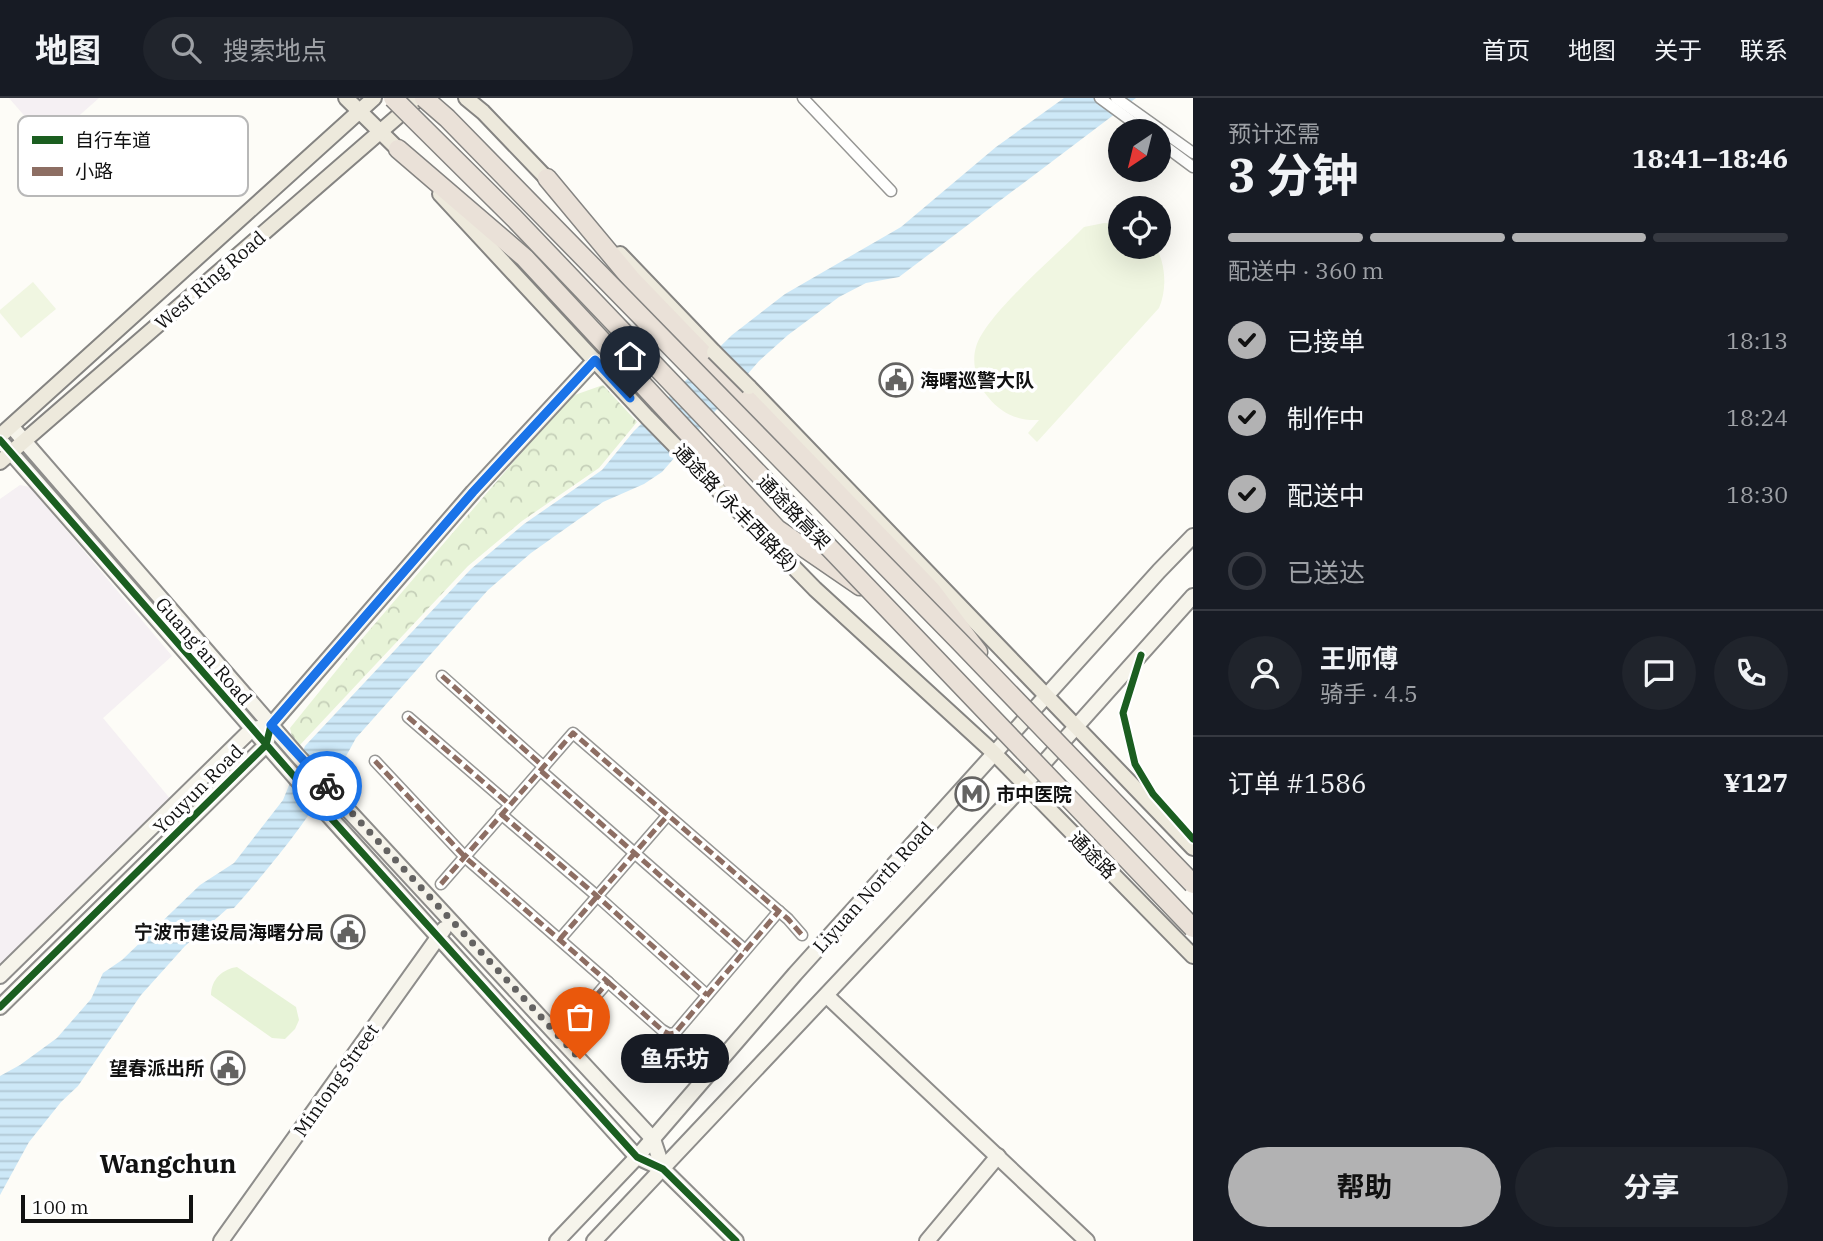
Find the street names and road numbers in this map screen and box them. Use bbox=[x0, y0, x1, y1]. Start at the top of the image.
street label: West Ring Road bbox=[150, 225, 270, 335]
street label: 通途路 (永丰西路段) bbox=[669, 439, 803, 577]
street label: 通途路高架 bbox=[752, 469, 836, 555]
street label: Guang'an Road bbox=[151, 592, 257, 710]
street label: Youyun Road bbox=[148, 739, 248, 839]
street label: Liyuan North Road bbox=[808, 816, 938, 958]
street label: 通途路 bbox=[1064, 826, 1122, 884]
street label: Mintong Street bbox=[288, 1019, 384, 1141]

